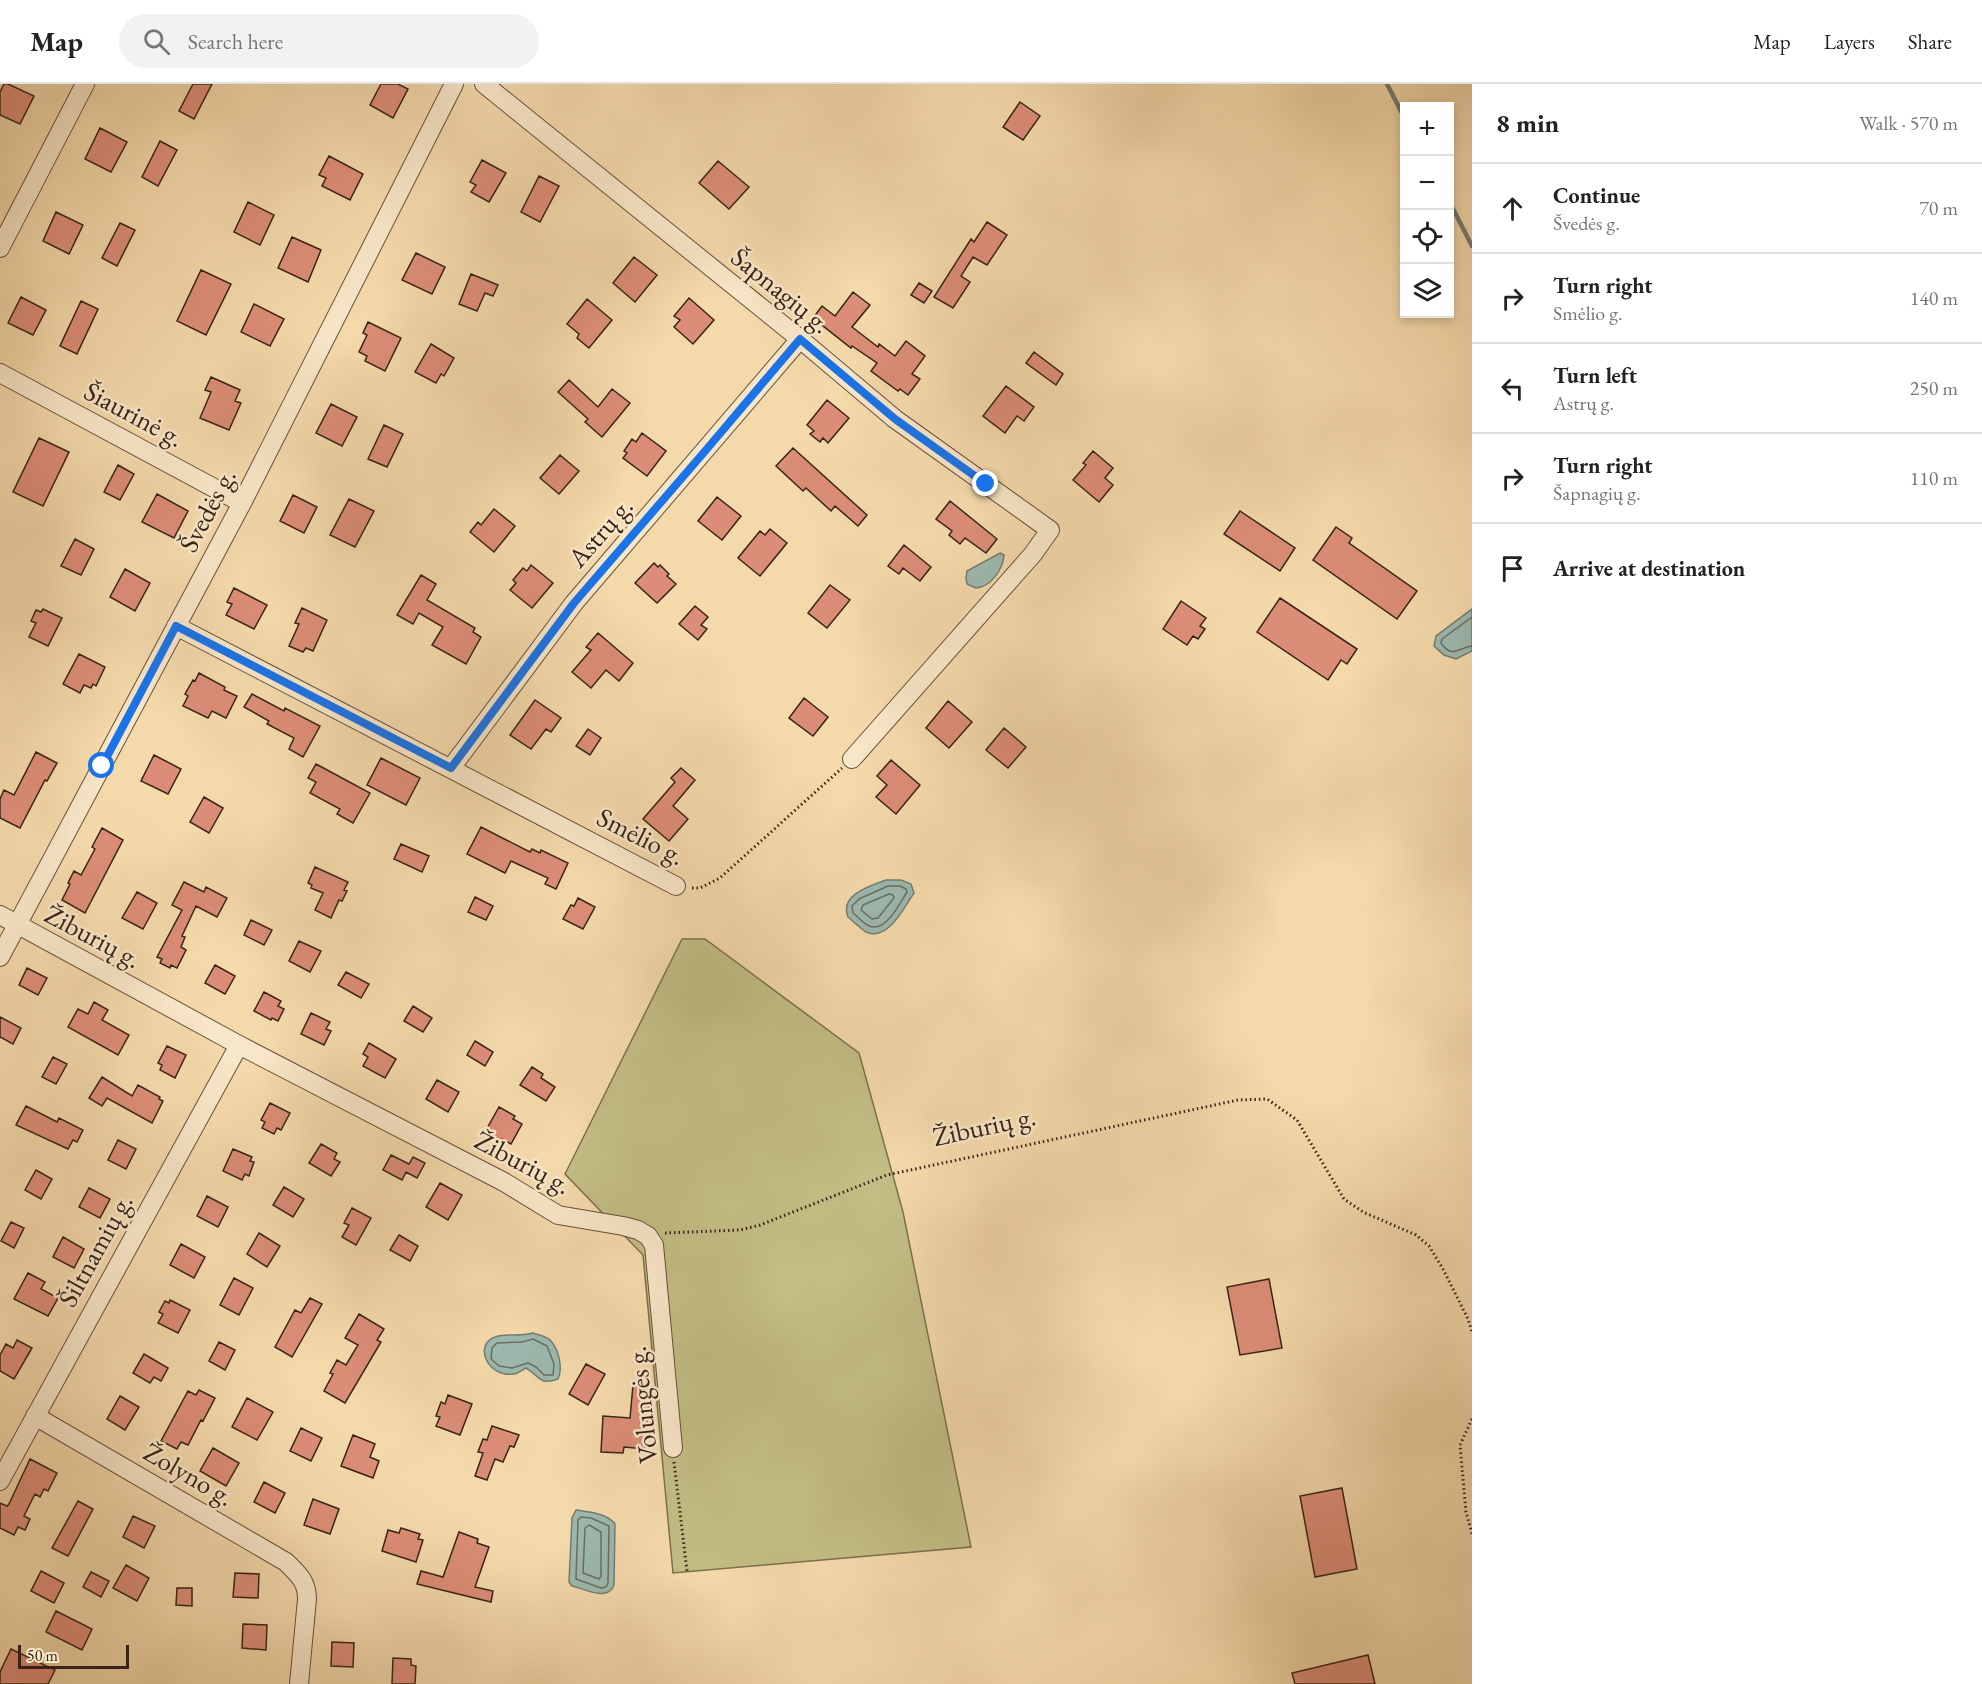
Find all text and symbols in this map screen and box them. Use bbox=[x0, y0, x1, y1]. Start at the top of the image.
search box bbox=[119, 14, 539, 68]
text: Map bbox=[30, 23, 83, 59]
icon: search bbox=[140, 25, 173, 58]
text: Search here bbox=[188, 27, 283, 56]
text: Map bbox=[1753, 28, 1791, 55]
text: Layers bbox=[1824, 28, 1875, 55]
text: Share bbox=[1908, 28, 1952, 55]
map controls bbox=[1400, 102, 1454, 318]
button: + bbox=[1400, 102, 1454, 156]
text: 8 min bbox=[1496, 106, 1559, 140]
text: Walk · 570 m bbox=[1859, 110, 1958, 136]
button: − bbox=[1400, 156, 1454, 210]
text: Continue bbox=[1553, 181, 1640, 210]
icon: ahead bbox=[1496, 192, 1529, 225]
text: 70 m bbox=[1919, 195, 1958, 221]
button: locate bbox=[1400, 210, 1454, 264]
text: Švedės g. bbox=[1553, 210, 1620, 236]
street label: Šapnagių g. bbox=[724, 239, 838, 341]
button: layers bbox=[1400, 264, 1454, 318]
text: Turn right bbox=[1553, 271, 1652, 300]
icon: right bbox=[1496, 282, 1529, 315]
text: 140 m bbox=[1910, 285, 1958, 311]
text: Smėlio g. bbox=[1553, 300, 1623, 326]
text: Turn left bbox=[1553, 361, 1637, 390]
icon: left bbox=[1496, 372, 1529, 405]
street label: Šiaurinė g. bbox=[78, 373, 190, 455]
text: 250 m bbox=[1910, 375, 1958, 401]
text: Astrų g. bbox=[1553, 390, 1614, 416]
text: Turn right bbox=[1553, 451, 1652, 480]
street label: Švedės g. bbox=[170, 462, 244, 558]
icon: right bbox=[1496, 462, 1529, 495]
text: 110 m bbox=[1910, 465, 1958, 491]
route end bbox=[972, 470, 998, 496]
text: Šapnagių g. bbox=[1553, 480, 1641, 506]
street label: Astrų g. bbox=[559, 489, 640, 575]
icon: arrive bbox=[1496, 552, 1529, 585]
text: Arrive at destination bbox=[1553, 554, 1745, 583]
route start bbox=[88, 752, 114, 778]
street label: Smėlio g. bbox=[591, 799, 691, 873]
street label: Žiburių g. bbox=[39, 896, 147, 976]
street label: Žiburių g. bbox=[929, 1098, 1039, 1154]
street label: Žiburių g. bbox=[469, 1122, 577, 1202]
street label: Šiltnamių g. bbox=[50, 1187, 140, 1313]
street label: Volungės g. bbox=[618, 1345, 666, 1465]
street label: Žolyno g. bbox=[138, 1434, 240, 1514]
scale bar bbox=[18, 1642, 129, 1670]
text: 50 m bbox=[27, 1645, 58, 1666]

